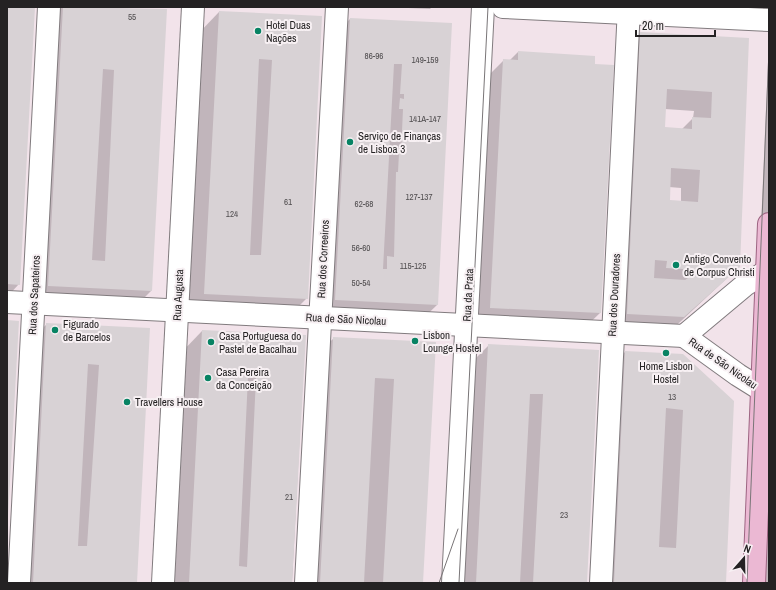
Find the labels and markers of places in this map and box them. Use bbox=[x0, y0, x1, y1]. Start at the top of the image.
place label: Hotel Duas Nações bbox=[266, 18, 311, 45]
marker: Hotel Duas Nações bbox=[253, 26, 263, 36]
place label: Serviço de Finanças de Lisboa 3 bbox=[358, 129, 441, 156]
marker: Serviço de Finanças de Lisboa 3 bbox=[345, 137, 355, 147]
place label: Antigo Convento de Corpus Christi bbox=[683, 252, 755, 279]
marker: Antigo Convento de Corpus Christi bbox=[671, 260, 681, 270]
place label: Figurado de Barcelos bbox=[63, 317, 111, 344]
marker: Figurado de Barcelos bbox=[50, 325, 60, 335]
place label: Lisbon Lounge Hostel bbox=[423, 328, 481, 355]
place label: Casa Portuguesa do Pastel de Bacalhau bbox=[219, 329, 301, 356]
marker: Lisbon Lounge Hostel bbox=[410, 336, 420, 346]
marker: Casa Portuguesa do Pastel de Bacalhau bbox=[206, 337, 216, 347]
marker: Home Lisbon Hostel bbox=[661, 348, 671, 358]
place label: Home Lisbon Hostel bbox=[639, 359, 693, 386]
place label: Casa Pereira da Conceição bbox=[216, 365, 272, 392]
marker: Casa Pereira da Conceição bbox=[203, 373, 213, 383]
place label: Travellers House bbox=[135, 395, 203, 409]
marker: Travellers House bbox=[122, 397, 132, 407]

